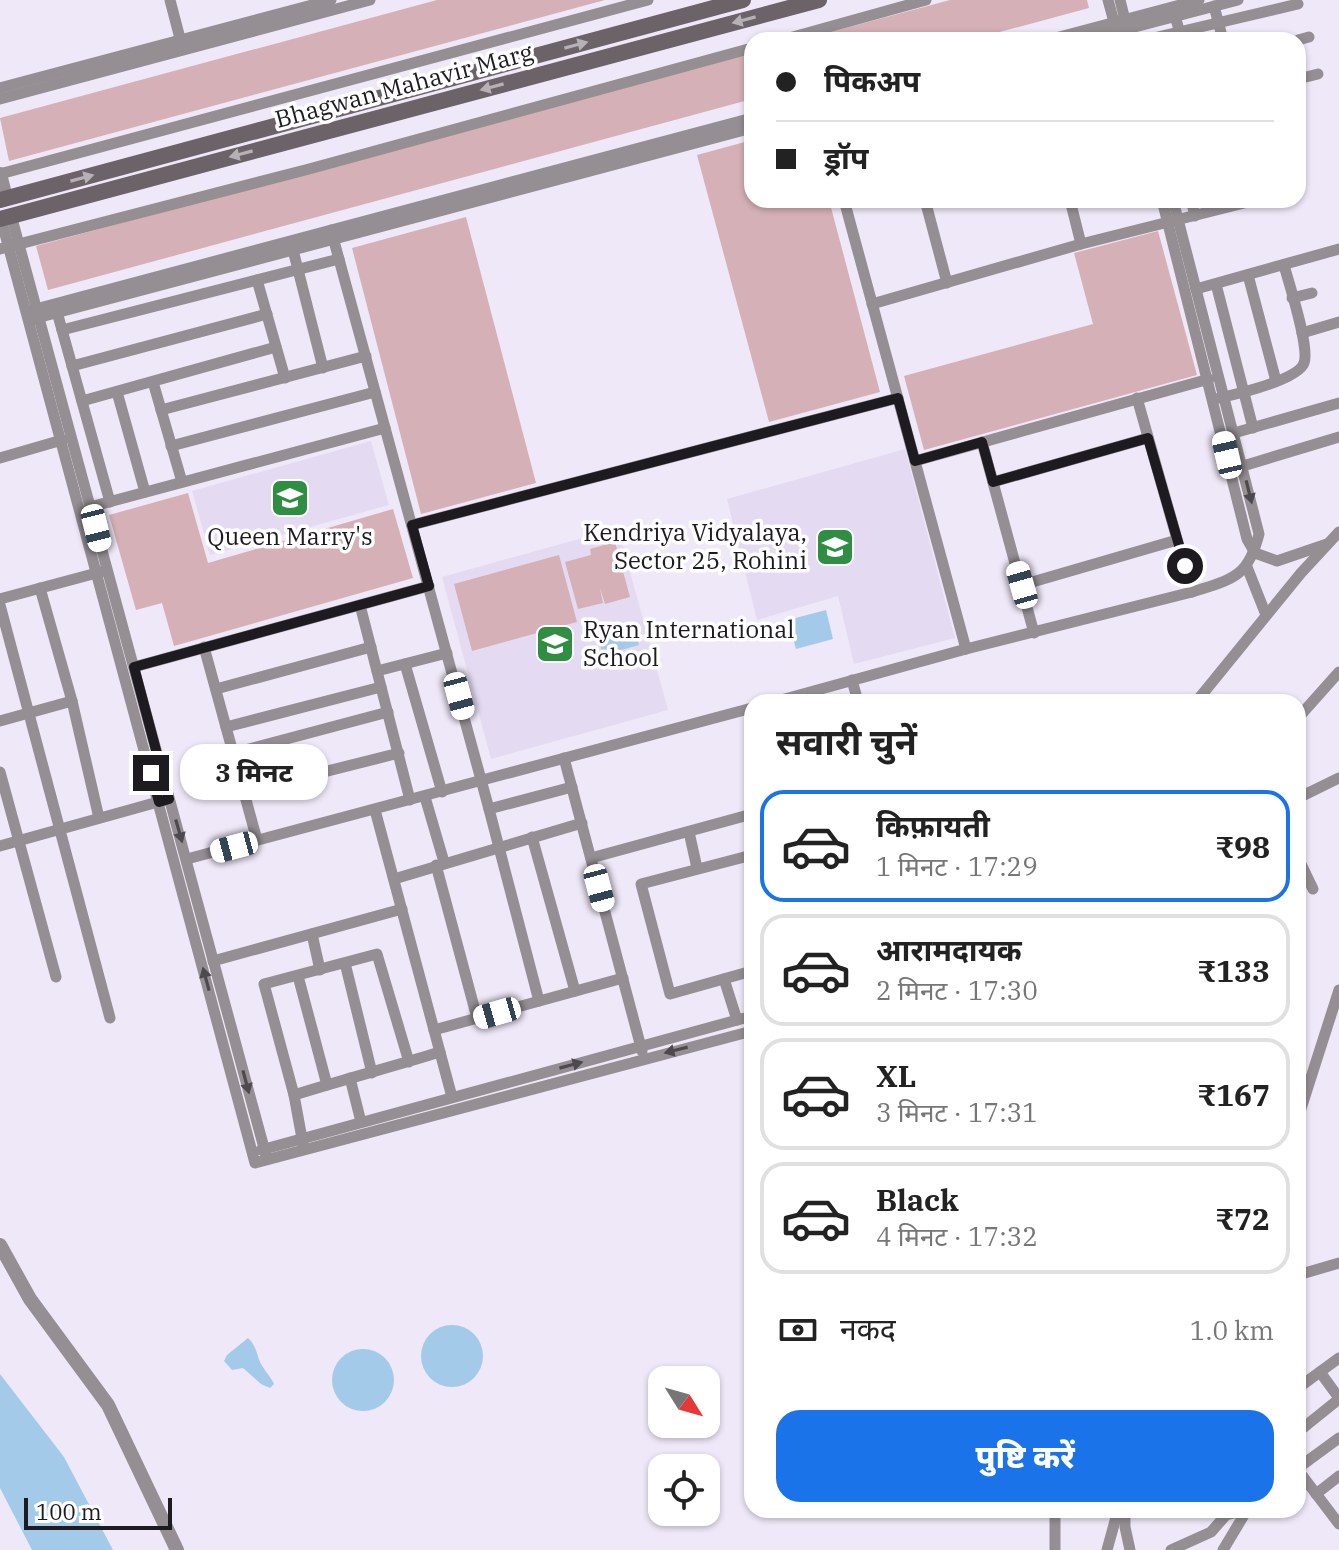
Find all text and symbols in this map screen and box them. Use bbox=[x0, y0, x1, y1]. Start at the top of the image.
one-way arrow bbox=[731, 14, 755, 27]
street label: Bhagwan Mahavir Marg bbox=[271, 35, 536, 135]
one-way arrow bbox=[564, 38, 589, 50]
text: पिकअप bbox=[824, 61, 920, 100]
one-way arrow bbox=[480, 82, 505, 94]
text: ड्रॉप bbox=[824, 138, 868, 177]
one-way arrow bbox=[229, 148, 253, 161]
one-way arrow bbox=[69, 171, 94, 183]
car bbox=[1210, 429, 1244, 481]
school or university icon: Queen Marry's bbox=[269, 477, 311, 519]
one-way arrow bbox=[1244, 480, 1256, 505]
car bbox=[79, 502, 113, 554]
place label: Kendriya Vidyalaya, Sector 25, Rohini bbox=[583, 516, 807, 576]
place label: Queen Marry's bbox=[207, 520, 373, 552]
school or university icon: Kendriya Vidyalaya, Sector 25, Rohini bbox=[814, 526, 856, 568]
route start bbox=[1167, 548, 1203, 584]
car bbox=[1004, 559, 1040, 611]
place label: Ryan International School bbox=[583, 613, 795, 673]
school or university icon: Ryan International School bbox=[534, 623, 576, 665]
car bbox=[441, 670, 477, 722]
text: सवारी चुनें bbox=[776, 718, 917, 765]
callout: 3 मिनट bbox=[179, 745, 327, 801]
route end bbox=[133, 755, 169, 791]
text: 3 मिनट bbox=[215, 755, 293, 789]
text: किफ़ायती bbox=[876, 806, 990, 845]
icon: car bbox=[780, 810, 852, 882]
one-way arrow bbox=[173, 818, 185, 843]
text: ₹98 bbox=[1215, 827, 1270, 866]
car bbox=[208, 829, 260, 865]
text: 1 मिनट · 17:29 bbox=[876, 849, 1038, 883]
car bbox=[581, 862, 617, 914]
text: आरामदायक bbox=[876, 930, 1022, 969]
icon: car bbox=[780, 934, 852, 1006]
text: ₹133 bbox=[1197, 951, 1270, 990]
one-way arrow bbox=[199, 967, 212, 991]
text: 2 मिनट · 17:30 bbox=[876, 973, 1038, 1007]
car bbox=[471, 995, 523, 1031]
one-way arrow bbox=[664, 1044, 689, 1056]
text: XL bbox=[876, 1056, 916, 1095]
one-way arrow bbox=[559, 1058, 583, 1071]
icon: car bbox=[780, 1058, 852, 1130]
one-way arrow bbox=[241, 1069, 253, 1094]
text: ₹167 bbox=[1197, 1075, 1270, 1114]
text: 3 मिनट · 17:31 bbox=[876, 1095, 1038, 1129]
text: Black bbox=[876, 1180, 959, 1219]
icon: car bbox=[780, 1182, 852, 1254]
text: ₹72 bbox=[1215, 1199, 1270, 1238]
text: 4 मिनट · 17:32 bbox=[876, 1219, 1038, 1253]
icon: cash bbox=[776, 1308, 820, 1352]
text: नकद bbox=[840, 1309, 896, 1348]
text: 1.0 km bbox=[1190, 1313, 1274, 1347]
north arrow bbox=[648, 1366, 720, 1438]
map controls bbox=[648, 1366, 720, 1526]
button: पुष्टि करें bbox=[776, 1410, 1274, 1502]
button: locate bbox=[648, 1454, 720, 1526]
scale bar bbox=[24, 1494, 172, 1530]
text: 100 m bbox=[36, 1497, 102, 1526]

